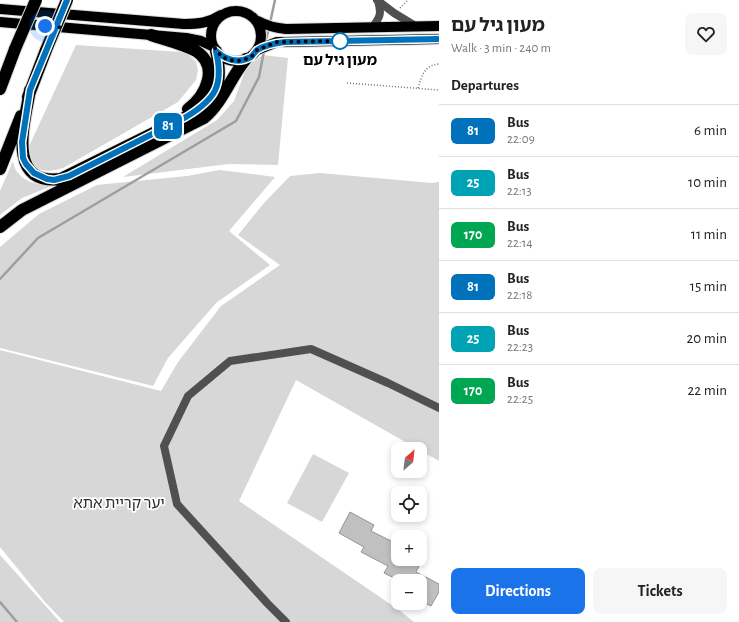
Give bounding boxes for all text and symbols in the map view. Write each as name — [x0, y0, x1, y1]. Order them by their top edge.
button: heart — [685, 13, 727, 55]
your location — [35, 16, 55, 36]
text: מעון גיל עם — [451, 16, 545, 35]
marker: מעון גיל עם — [331, 32, 349, 50]
text: Walk · 3 min · 240 m — [451, 42, 551, 55]
place label: מעון גיל עם — [303, 53, 377, 68]
text: Departures — [451, 78, 519, 93]
line badge: 81 — [150, 113, 186, 139]
text: Bus — [507, 115, 529, 130]
text: 81 — [162, 119, 174, 133]
text: 6 min — [694, 123, 727, 138]
text: 81 — [467, 124, 479, 138]
text: 22:09 — [507, 133, 535, 146]
text: Bus — [507, 167, 529, 182]
text: 10 min — [688, 175, 727, 190]
text: 25 — [467, 176, 479, 190]
text: 22:13 — [507, 185, 532, 198]
text: Bus — [507, 219, 529, 234]
text: 11 min — [691, 227, 727, 242]
text: 170 — [464, 228, 482, 242]
text: 22:14 — [507, 237, 533, 250]
text: Bus — [507, 271, 529, 286]
text: 15 min — [690, 279, 727, 294]
text: 81 — [467, 280, 479, 294]
text: 22:18 — [507, 289, 532, 302]
text: Bus — [507, 323, 529, 338]
text: 20 min — [686, 331, 727, 346]
text: 25 — [467, 332, 479, 346]
text: 22:23 — [507, 341, 533, 354]
text: Bus — [507, 375, 529, 390]
text: 22 min — [688, 383, 727, 398]
text: 170 — [464, 384, 482, 398]
text: 22:25 — [507, 393, 533, 406]
north arrow — [391, 442, 427, 478]
map controls — [391, 442, 427, 610]
button: locate — [391, 486, 427, 522]
park label: יער קריית אתא — [73, 496, 165, 511]
button: + — [391, 530, 427, 566]
button: Directions — [451, 568, 585, 614]
button: Tickets — [593, 568, 727, 614]
button: − — [391, 574, 427, 610]

